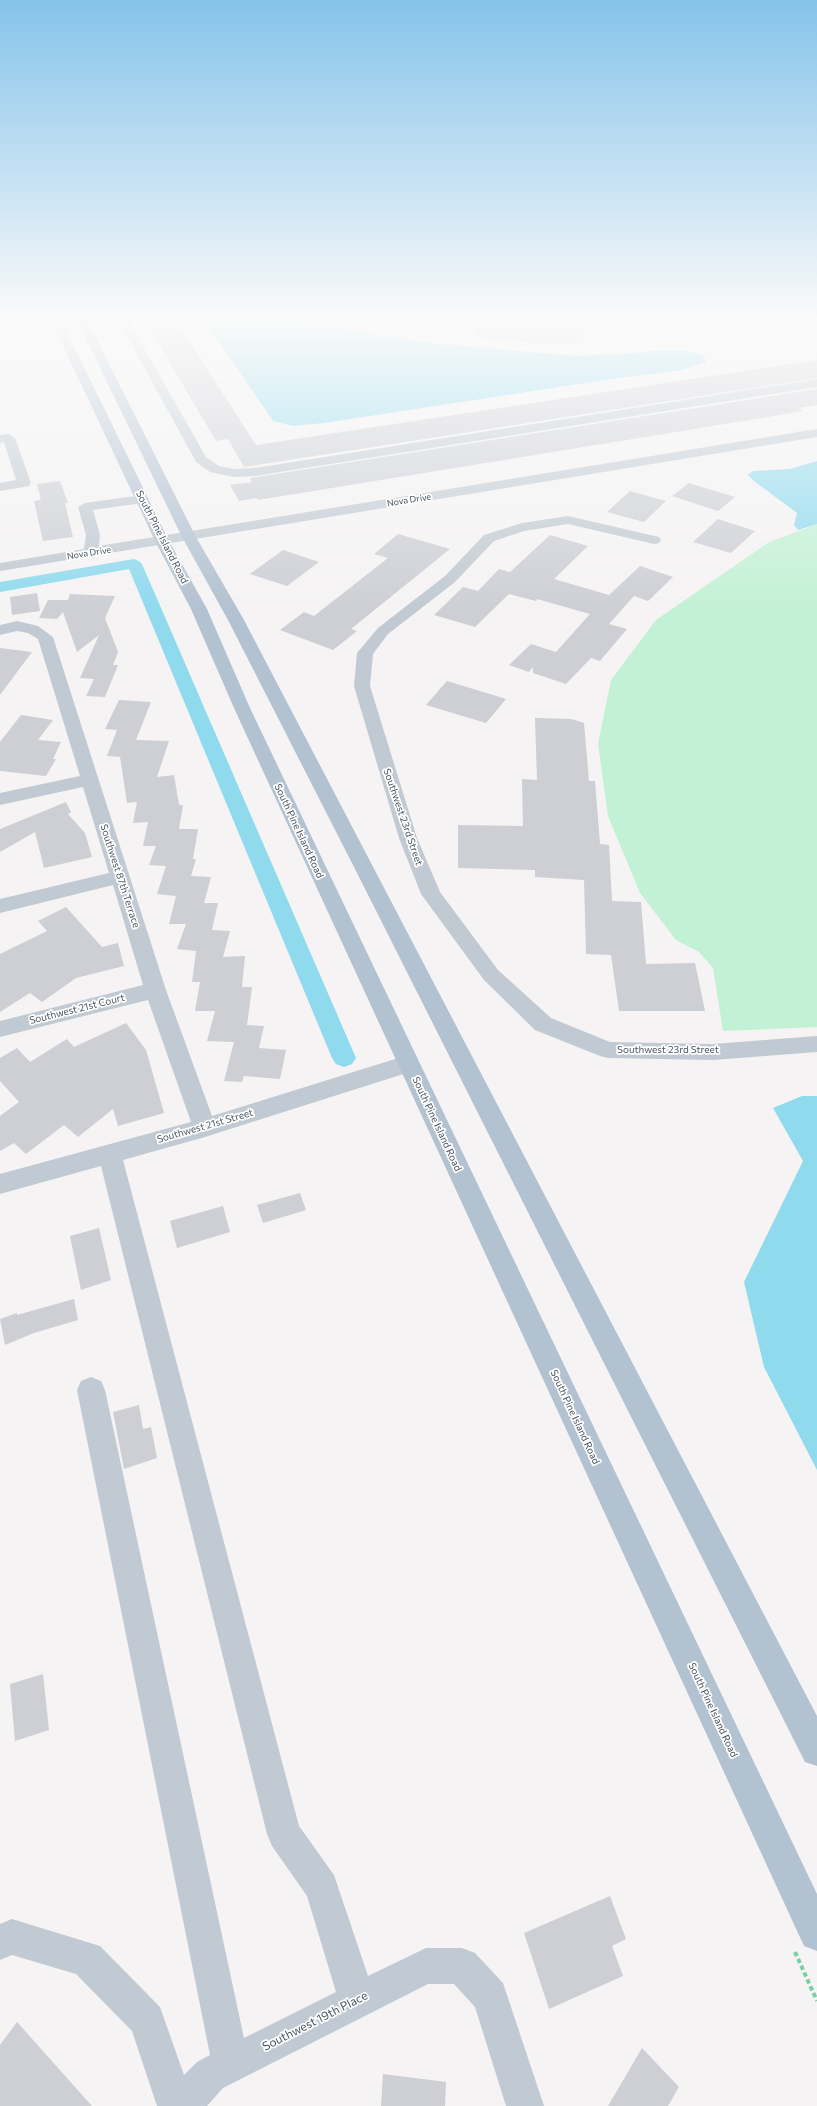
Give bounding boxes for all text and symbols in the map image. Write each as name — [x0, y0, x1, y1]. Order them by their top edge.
street label: South Pine Island Road — [133, 488, 191, 586]
street label: Nova Drive — [386, 491, 432, 509]
street label: Nova Drive — [66, 544, 112, 562]
street label: Southwest 23rd Street — [381, 767, 425, 867]
street label: South Pine Island Road — [272, 782, 326, 880]
street label: Southwest 87th Terrace — [98, 823, 142, 929]
street label: Southwest 21st Court — [28, 991, 126, 1027]
street label: Southwest 23rd Street — [617, 1044, 719, 1056]
street label: South Pine Island Road — [410, 1075, 464, 1173]
street label: Southwest 21st Street — [156, 1107, 254, 1145]
street label: South Pine Island Road — [548, 1368, 602, 1466]
street label: South Pine Island Road — [686, 1661, 740, 1759]
street label: Southwest 19th Place — [260, 1988, 370, 2054]

